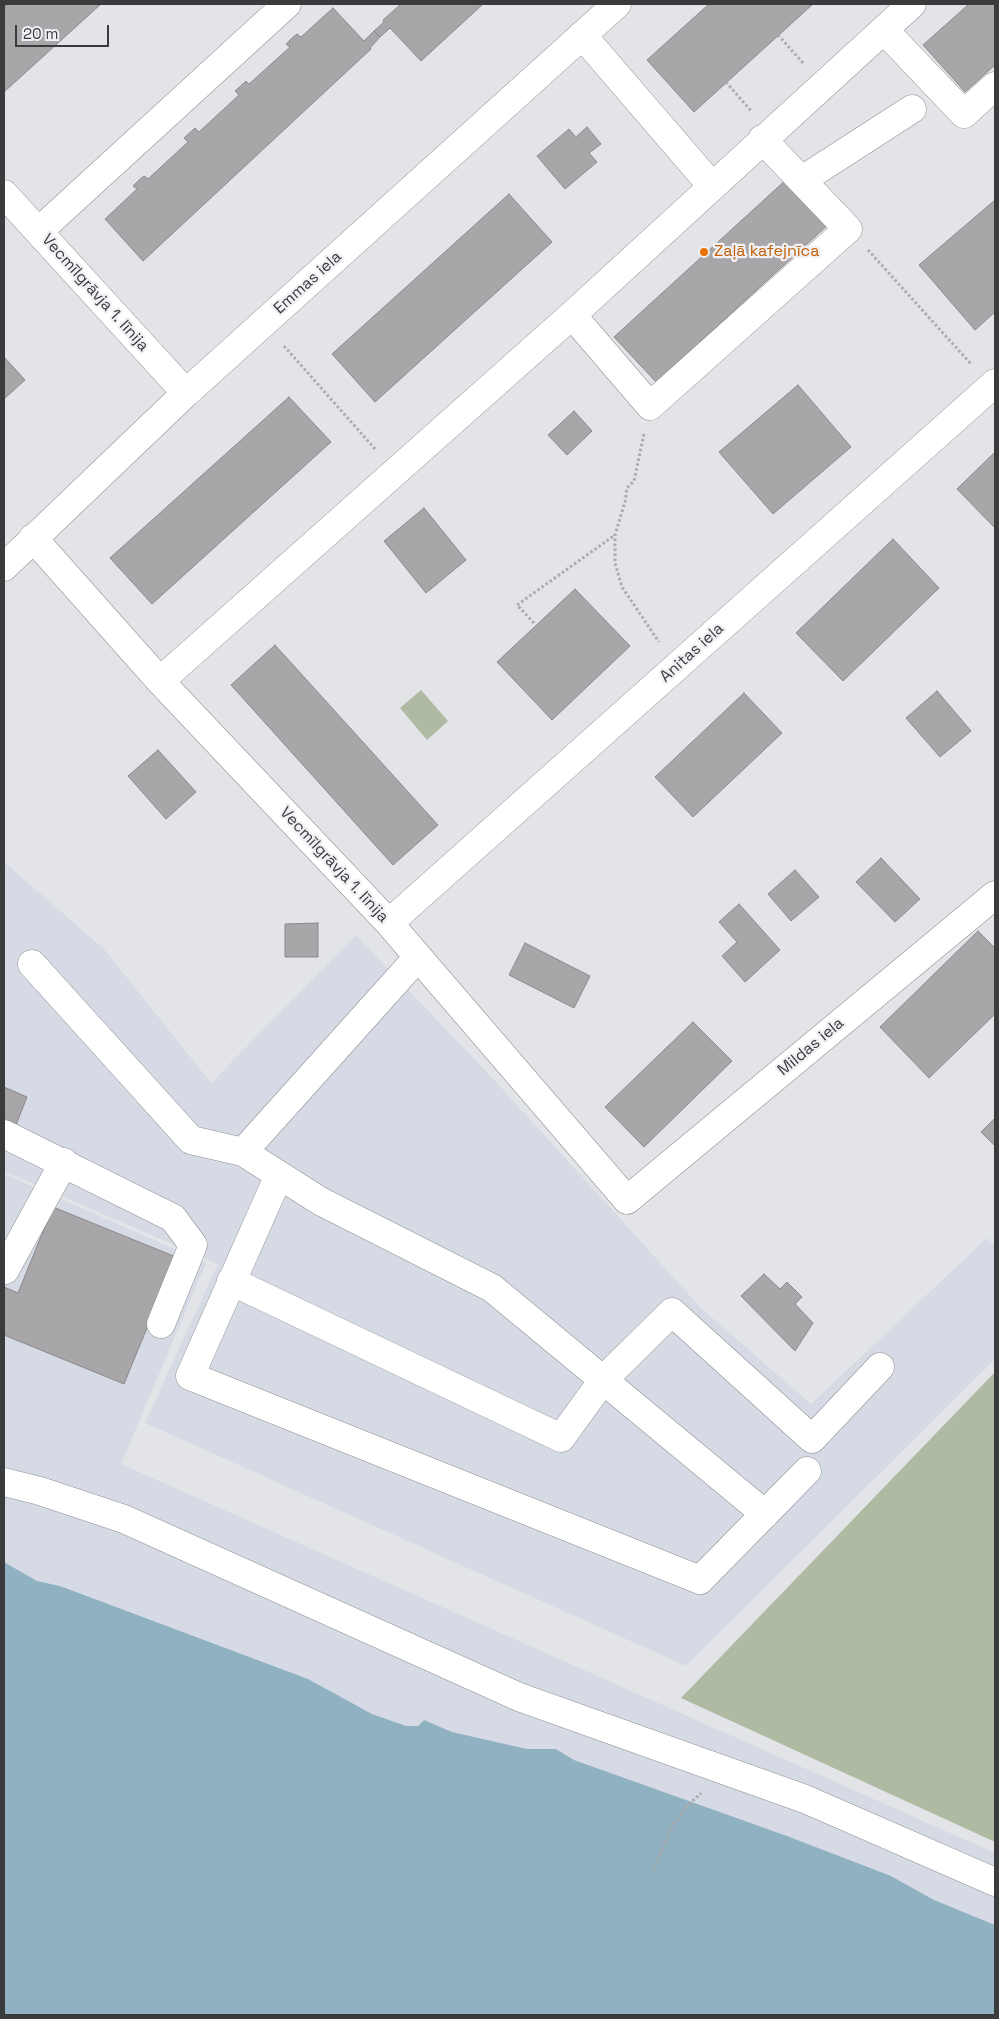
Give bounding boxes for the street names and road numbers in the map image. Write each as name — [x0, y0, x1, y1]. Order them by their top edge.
street label: Vecmīlgrāvja 1. līnija — [37, 231, 153, 355]
street label: Emmas iela — [270, 248, 346, 318]
street label: Anitas iela — [656, 619, 728, 687]
street label: Vecmīlgrāvja 1. līnija — [276, 803, 392, 927]
street label: Mildas iela — [774, 1014, 848, 1080]

